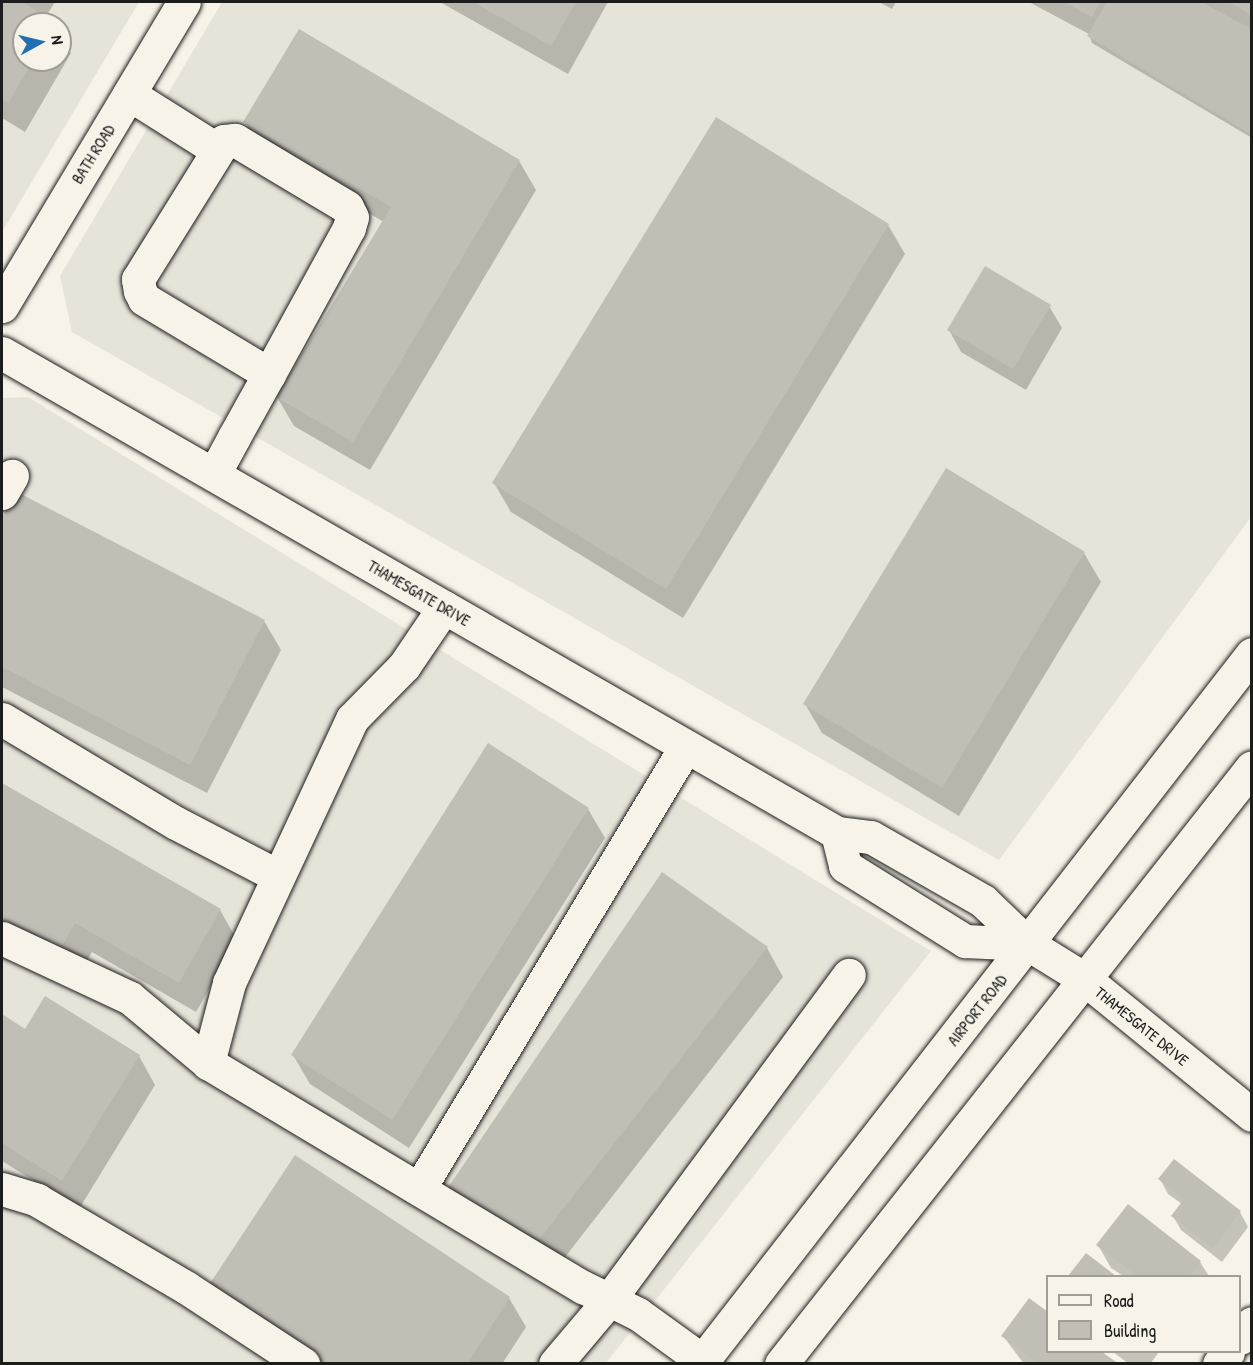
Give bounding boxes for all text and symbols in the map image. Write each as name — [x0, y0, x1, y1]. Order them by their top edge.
north arrow — [12, 12, 72, 72]
text: N — [46, 34, 69, 46]
street label: BATH ROAD — [67, 121, 119, 187]
street label: THAMESGATE DRIVE — [364, 556, 474, 630]
street label: AIRPORT ROAD — [943, 970, 1011, 1050]
street label: THAMESGATE DRIVE — [1091, 982, 1193, 1070]
legend — [1046, 1275, 1241, 1353]
text: Road — [1104, 1288, 1134, 1313]
text: Building — [1104, 1318, 1156, 1343]

